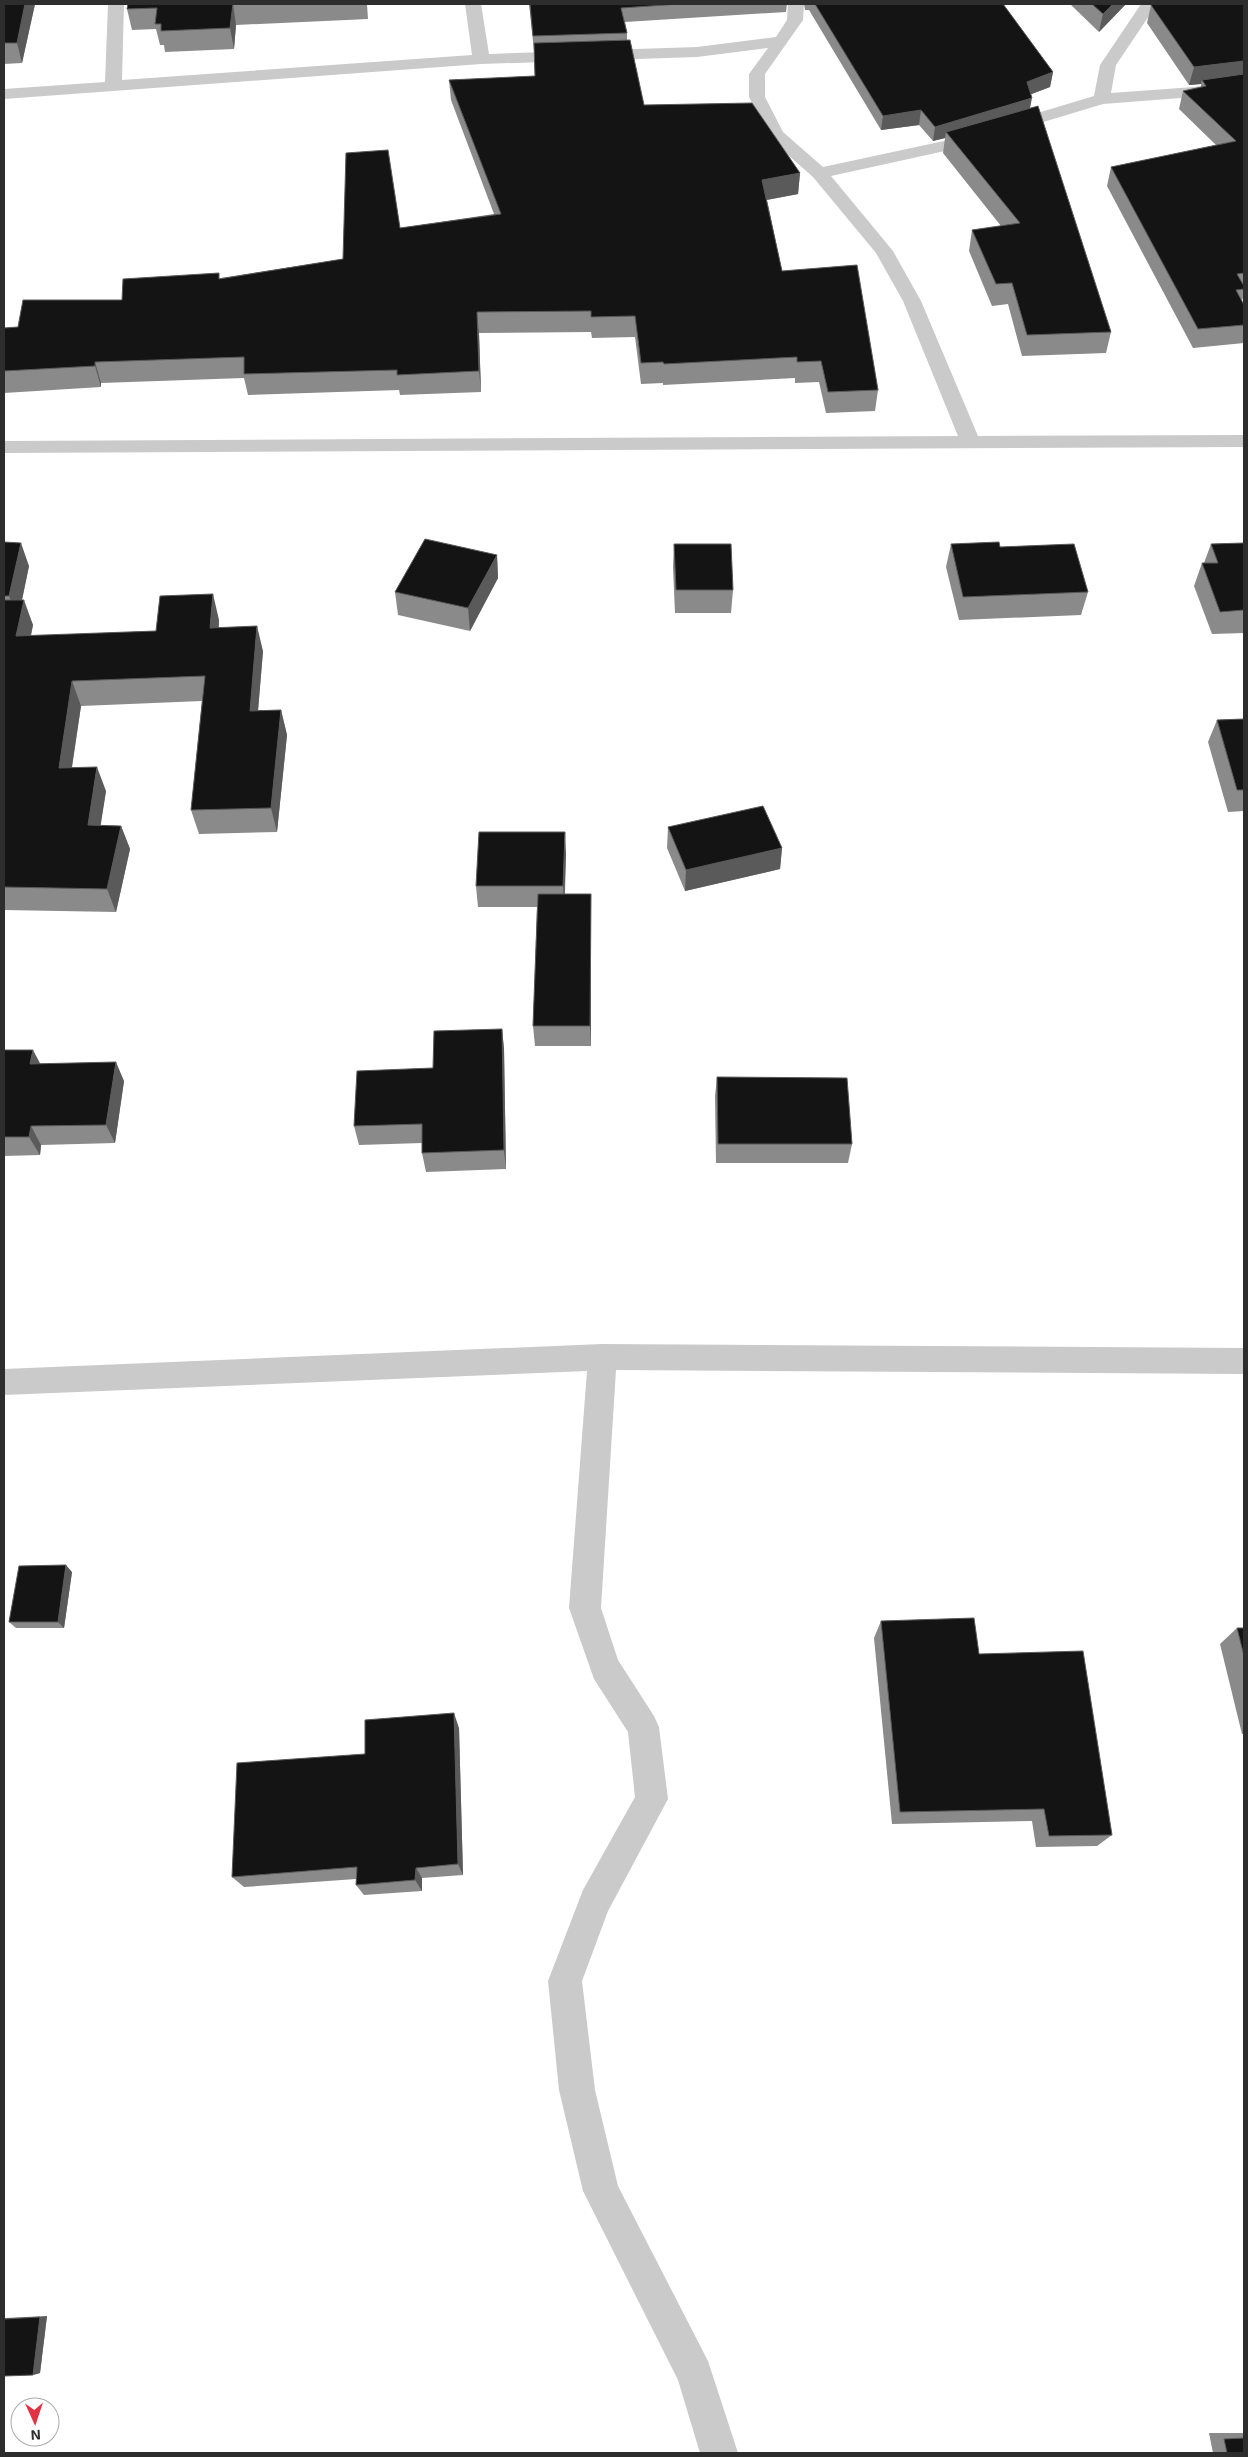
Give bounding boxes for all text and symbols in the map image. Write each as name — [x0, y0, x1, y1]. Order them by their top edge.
north arrow — [10, 2397, 60, 2447]
text: N — [30, 2427, 41, 2444]

